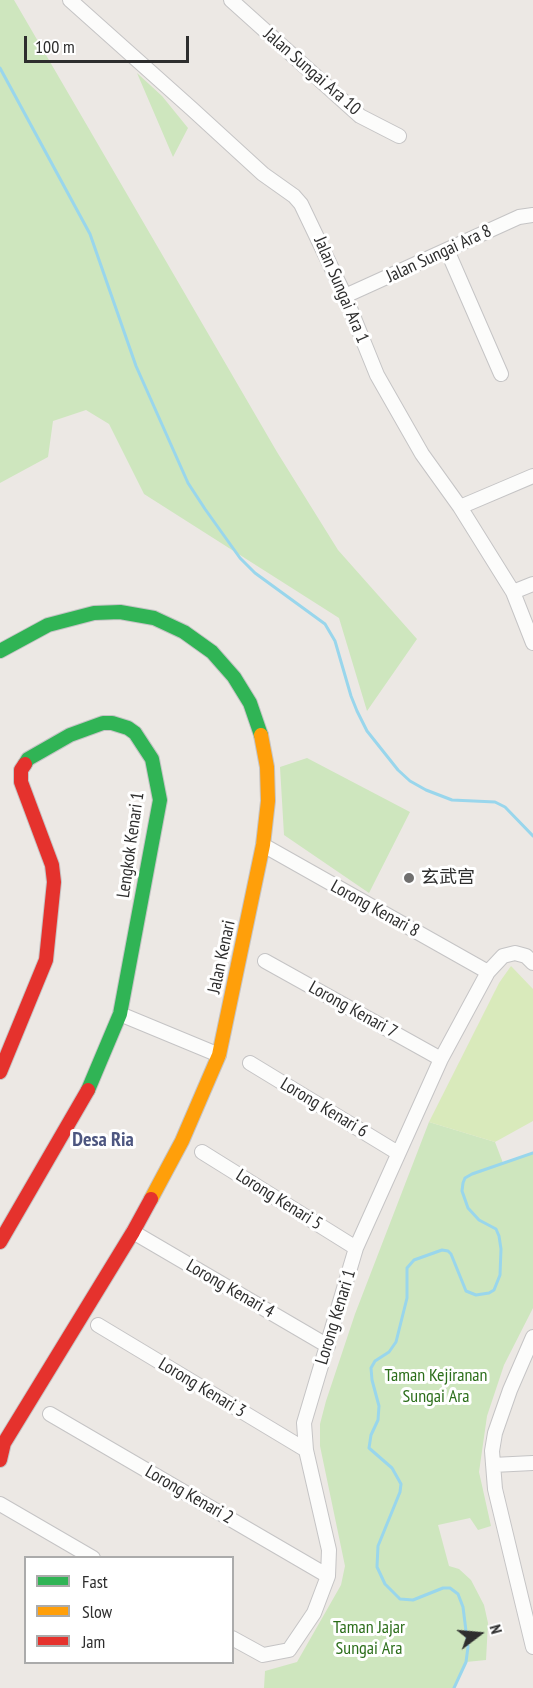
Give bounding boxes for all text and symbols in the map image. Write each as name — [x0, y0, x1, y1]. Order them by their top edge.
scale bar — [27, 24, 192, 62]
street label: Jalan Sungai Ara 10 — [259, 24, 365, 120]
text: 100 m — [35, 35, 75, 58]
street label: Jalan Sungai Ara 8 — [383, 220, 495, 288]
street label: Jalan Sungai Ara 1 — [309, 234, 373, 346]
street label: Lengkok Kenari 1 — [113, 791, 149, 899]
place label: 玄武宫 — [421, 867, 475, 889]
marker: 玄武宫 — [402, 871, 416, 885]
street label: Lorong Kenari 8 — [327, 876, 423, 942]
street label: Jalan Kenari — [204, 918, 240, 996]
street label: Lorong Kenari 7 — [305, 977, 401, 1043]
street label: Lorong Kenari 6 — [276, 1073, 372, 1143]
district label: Desa Ria — [72, 1128, 134, 1152]
street label: Lorong Kenari 5 — [232, 1165, 326, 1235]
street label: Lorong Kenari 4 — [182, 1255, 278, 1323]
street label: Lorong Kenari 1 — [311, 1267, 361, 1367]
street label: Lorong Kenari 3 — [154, 1353, 250, 1423]
park label: Taman Kejiranan Sungai Ara — [385, 1365, 487, 1408]
street label: Lorong Kenari 2 — [141, 1461, 237, 1529]
legend — [24, 1556, 234, 1664]
text: Fast — [82, 1570, 108, 1593]
text: Slow — [82, 1600, 112, 1623]
north arrow — [449, 1604, 509, 1664]
park label: Taman Jajar Sungai Ara — [333, 1617, 405, 1660]
text: N — [485, 1622, 507, 1636]
text: Jam — [82, 1630, 105, 1653]

